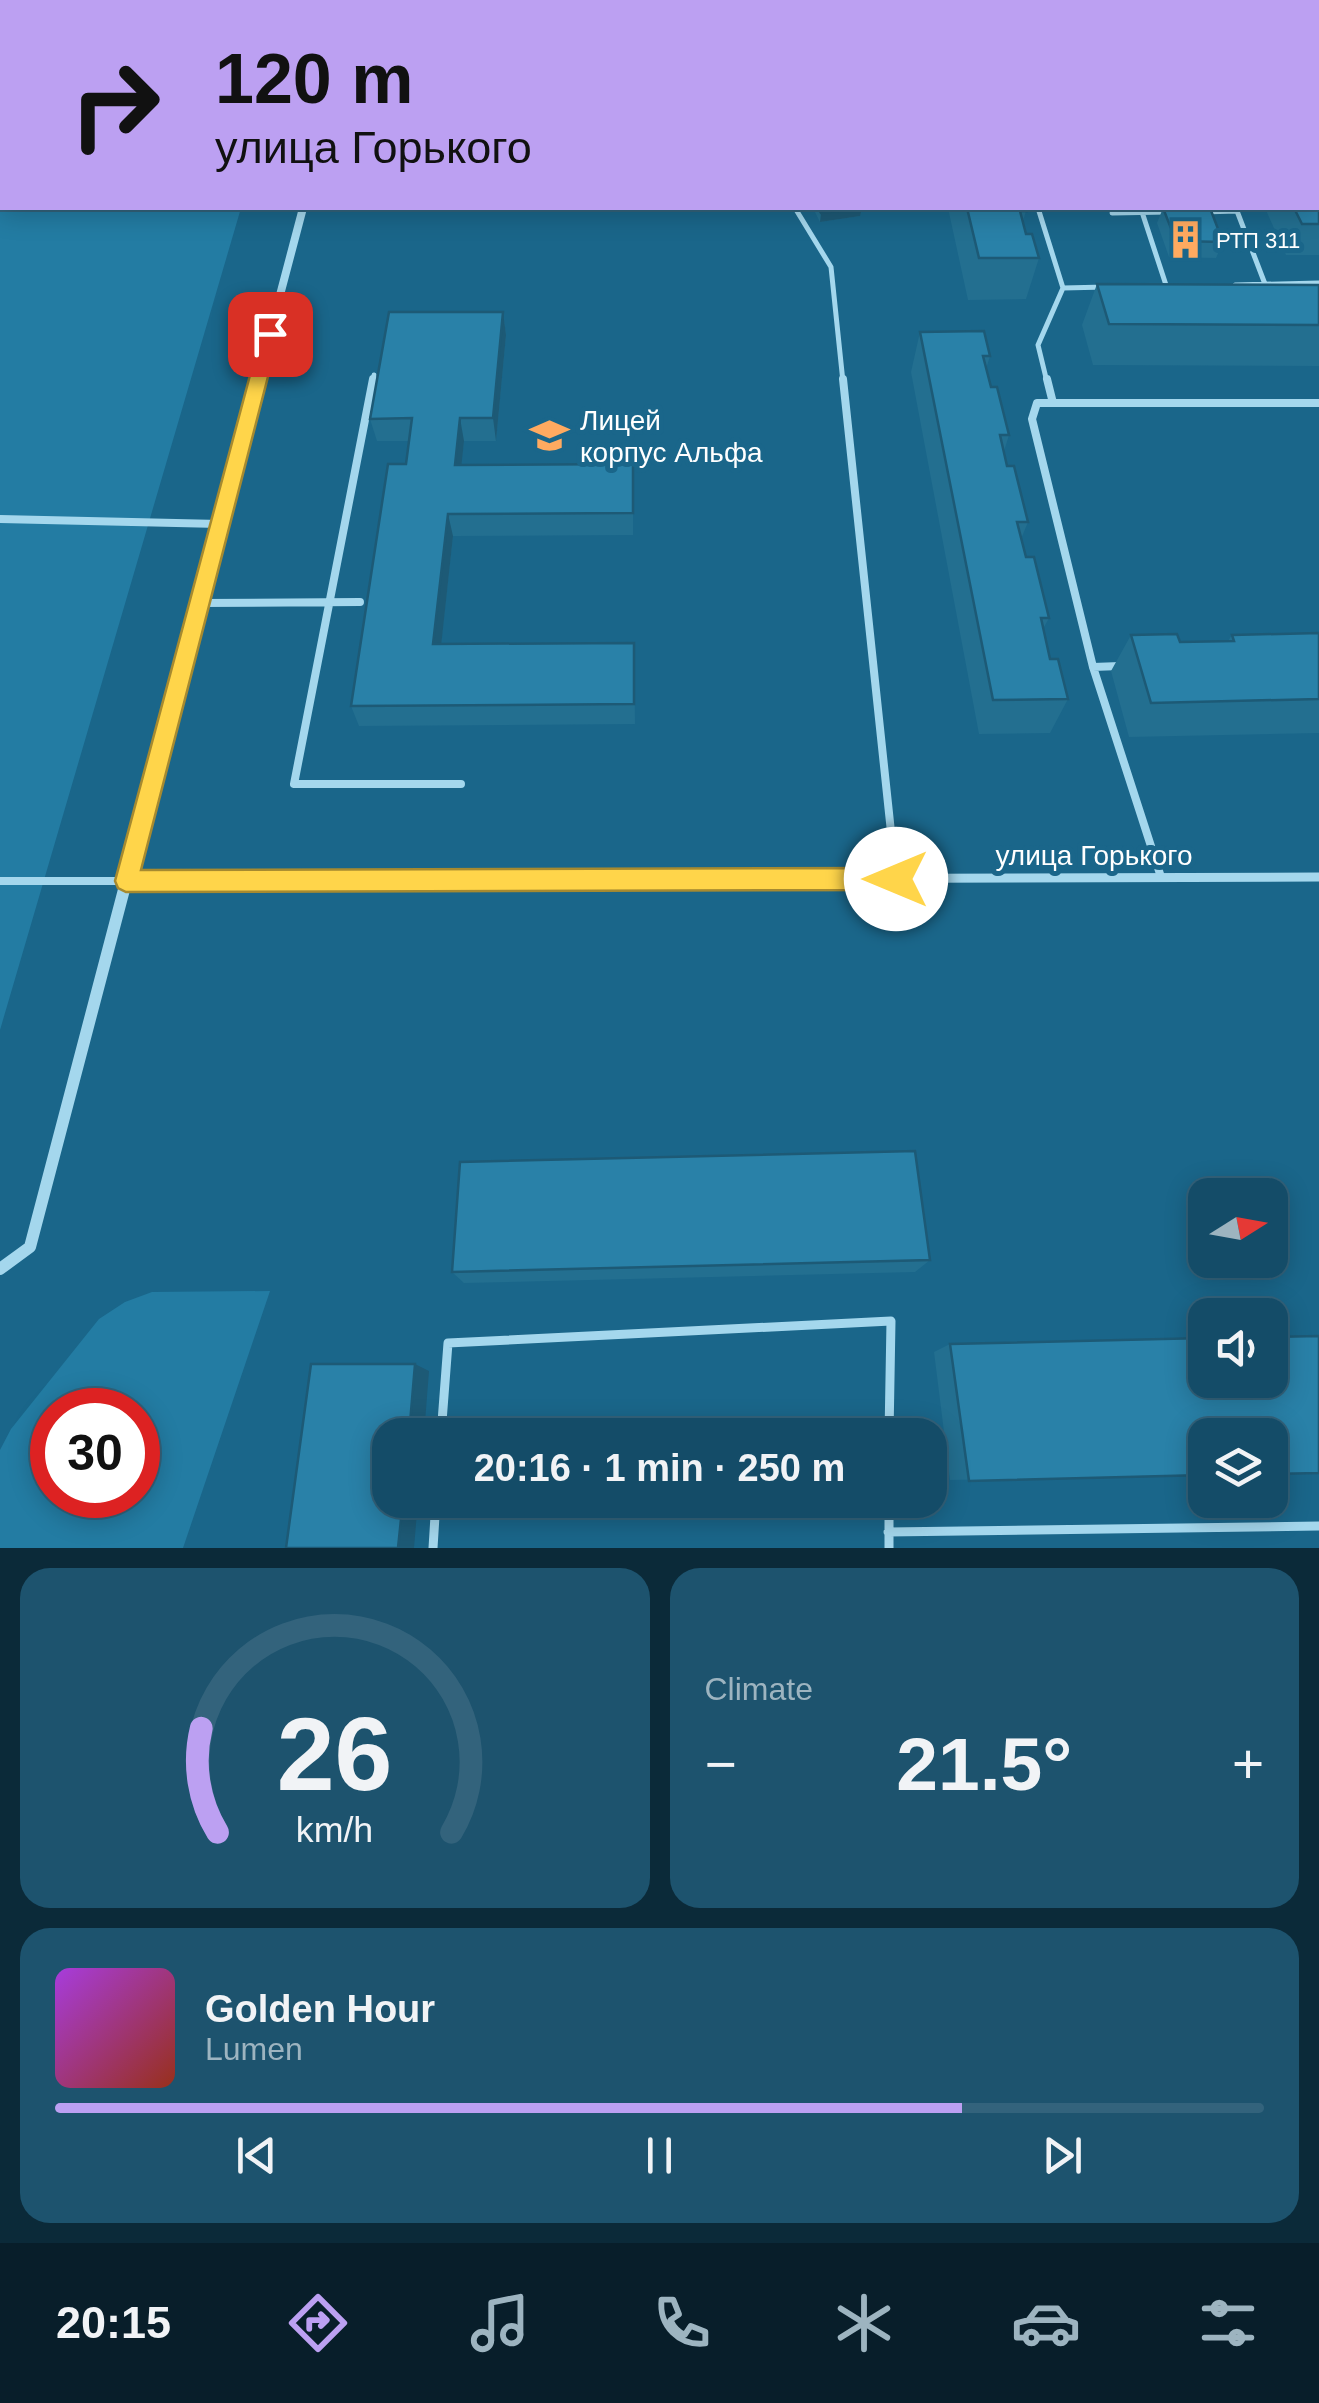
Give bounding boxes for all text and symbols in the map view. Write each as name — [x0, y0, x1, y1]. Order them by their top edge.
icon: right — [50, 40, 180, 170]
text: 120 m — [215, 40, 413, 118]
text: улица Горького — [215, 122, 532, 173]
building icon: РТП 311 — [1165, 219, 1207, 261]
place label: РТП 311 — [1216, 228, 1300, 253]
pin — [228, 292, 313, 377]
icon: arrive — [243, 307, 298, 362]
place label: Лицей корпус Альфа — [580, 405, 763, 468]
school or university icon: Лицей корпус Альфа — [529, 415, 571, 457]
position arrow — [844, 827, 948, 931]
street label: улица Горького — [995, 840, 1193, 871]
north arrow — [1188, 1178, 1288, 1278]
map controls — [1188, 1178, 1288, 1518]
button: sound — [1188, 1298, 1288, 1398]
speed limit sign: 30 — [30, 1388, 160, 1518]
button: layers — [1188, 1418, 1288, 1518]
text: 20:16 · 1 min · 250 m — [474, 1447, 845, 1489]
text: Climate — [705, 1671, 813, 1707]
text: 26 — [277, 1696, 393, 1812]
text: 21.5° — [896, 1722, 1072, 1806]
text: − — [705, 1733, 737, 1795]
text: + — [1232, 1733, 1264, 1795]
text: km/h — [296, 1810, 373, 1850]
text: Golden Hour — [205, 1988, 435, 2030]
text: Lumen — [205, 2031, 303, 2067]
icon: previous — [229, 2128, 284, 2183]
icon: pause — [632, 2128, 687, 2183]
icon: next — [1035, 2128, 1090, 2183]
icon: directions — [283, 2288, 353, 2358]
icon: music — [465, 2288, 535, 2358]
icon: phone — [647, 2288, 717, 2358]
icon: climate — [829, 2288, 899, 2358]
icon: car — [1011, 2288, 1081, 2358]
icon: filters — [1193, 2288, 1263, 2358]
text: 20:15 — [56, 2297, 171, 2348]

